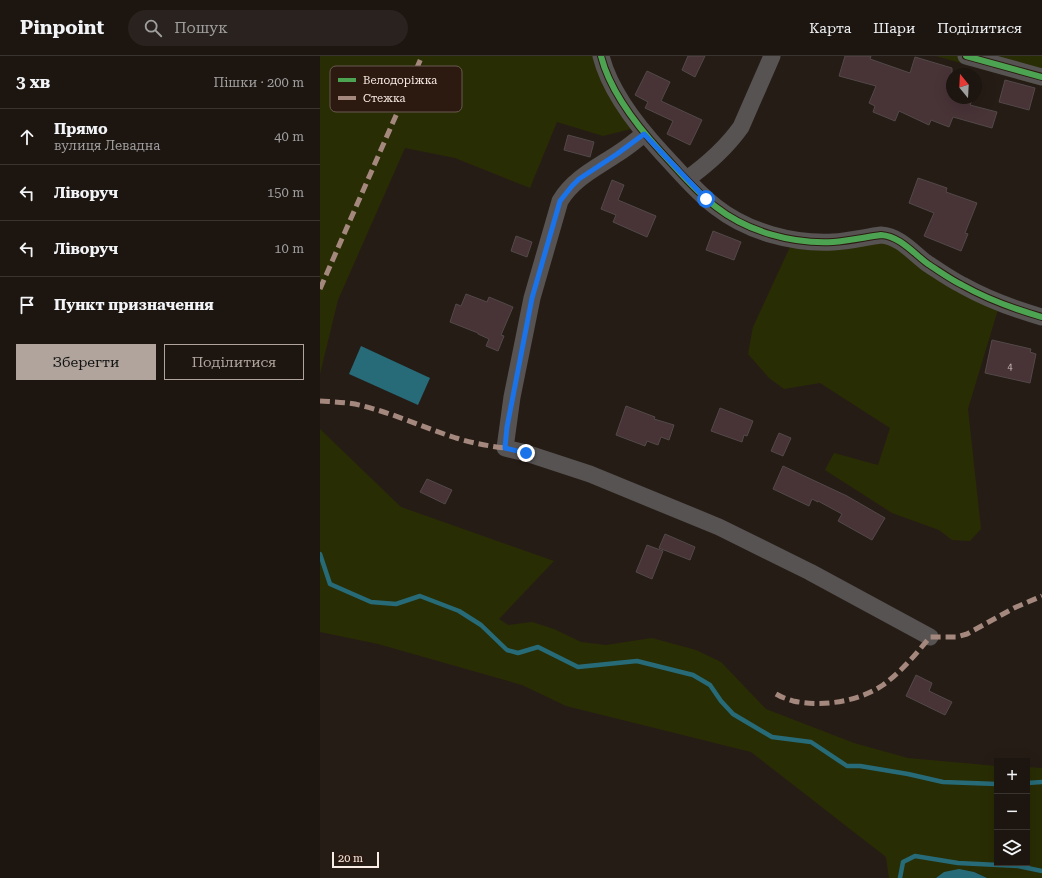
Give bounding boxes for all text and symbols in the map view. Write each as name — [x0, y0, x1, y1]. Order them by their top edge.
search box — [128, 10, 408, 46]
text: Pinpoint — [20, 16, 104, 39]
icon: search — [142, 17, 164, 39]
text: Пошук — [174, 19, 228, 37]
text: Карта — [809, 20, 851, 36]
text: Шари — [873, 20, 915, 36]
text: Поділитися — [937, 20, 1022, 36]
legend — [330, 66, 462, 112]
north arrow — [946, 68, 982, 104]
text: 3 хв — [16, 72, 50, 92]
text: Велодоріжка — [363, 74, 437, 87]
text: Пішки · 200 m — [214, 75, 304, 90]
text: Стежка — [363, 92, 406, 105]
text: Прямо — [54, 120, 108, 138]
icon: ahead — [16, 126, 38, 148]
text: 40 m — [274, 129, 304, 144]
text: вулиця Левадна — [54, 138, 160, 153]
icon: left — [16, 182, 38, 204]
text: Ліворуч — [54, 184, 118, 202]
text: 150 m — [267, 185, 304, 200]
route start — [697, 190, 715, 208]
icon: left — [16, 238, 38, 260]
text: Ліворуч — [54, 240, 118, 258]
text: 10 m — [274, 241, 304, 256]
icon: arrive — [16, 294, 38, 316]
text: Пункт призначення — [54, 296, 214, 314]
button: Зберегти — [16, 344, 156, 380]
button: Поділитися — [164, 344, 304, 380]
house number: 4 — [1007, 362, 1013, 372]
route end — [517, 444, 535, 462]
map controls — [994, 758, 1030, 866]
button: + — [994, 758, 1030, 794]
button: − — [994, 794, 1030, 830]
button: layers — [994, 830, 1030, 866]
scale bar — [332, 850, 379, 869]
text: 20 m — [338, 852, 363, 865]

